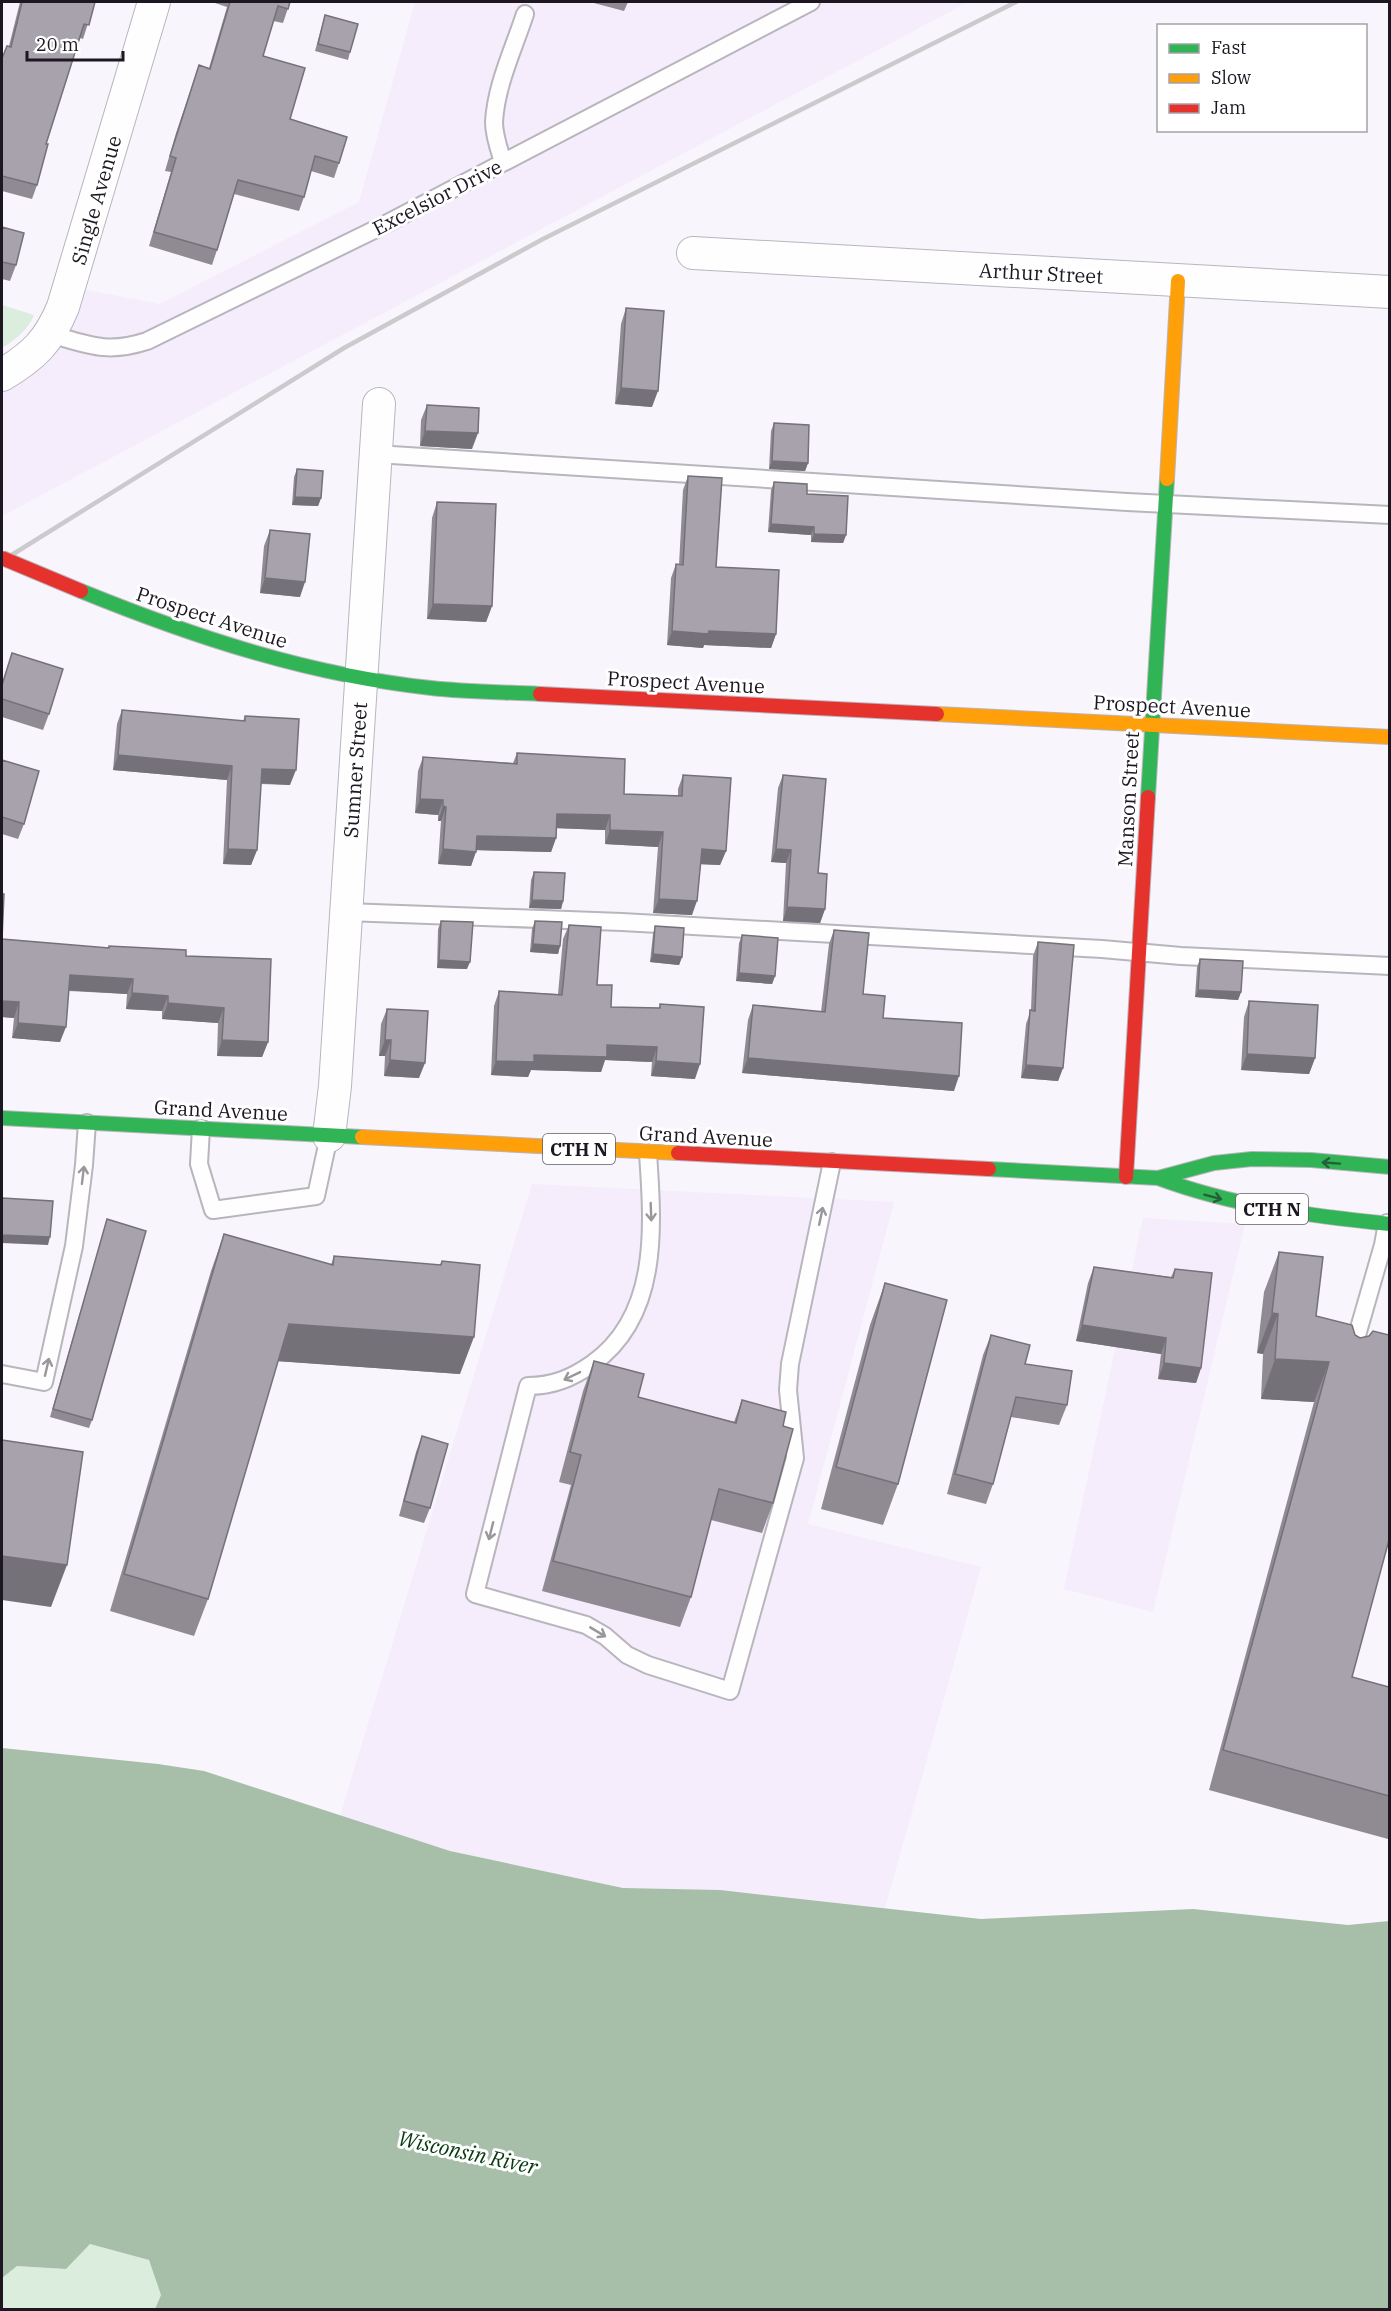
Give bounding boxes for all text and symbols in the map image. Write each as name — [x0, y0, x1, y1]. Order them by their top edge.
scale bar — [27, 24, 123, 62]
legend — [1157, 24, 1367, 132]
text: 20 m — [36, 33, 79, 56]
text: Fast — [1211, 36, 1246, 59]
text: Slow — [1211, 66, 1251, 89]
text: Jam — [1211, 96, 1246, 119]
street label: Single Avenue — [65, 132, 127, 268]
street label: Excelsior Drive — [368, 153, 506, 241]
street label: Arthur Street — [978, 256, 1104, 290]
street label: Prospect Avenue — [133, 580, 291, 654]
street label: Prospect Avenue — [607, 664, 765, 700]
street label: Prospect Avenue — [1093, 688, 1251, 724]
street label: Sumner Street — [337, 701, 373, 839]
street label: Manson Street — [1111, 730, 1145, 868]
street label: Grand Avenue — [153, 1093, 289, 1127]
street label: Grand Avenue — [638, 1119, 774, 1153]
road number: CTH N — [543, 1134, 615, 1164]
one-way arrow — [1322, 1157, 1342, 1168]
one-way arrow — [78, 1166, 89, 1186]
one-way arrow — [1203, 1191, 1222, 1203]
road number: CTH N — [1236, 1194, 1308, 1224]
one-way arrow — [646, 1201, 657, 1221]
one-way arrow — [816, 1207, 828, 1226]
one-way arrow — [42, 1357, 54, 1376]
one-way arrow — [563, 1371, 581, 1383]
one-way arrow — [485, 1521, 497, 1540]
one-way arrow — [589, 1627, 606, 1639]
water label: Wisconsin River — [396, 2124, 541, 2181]

